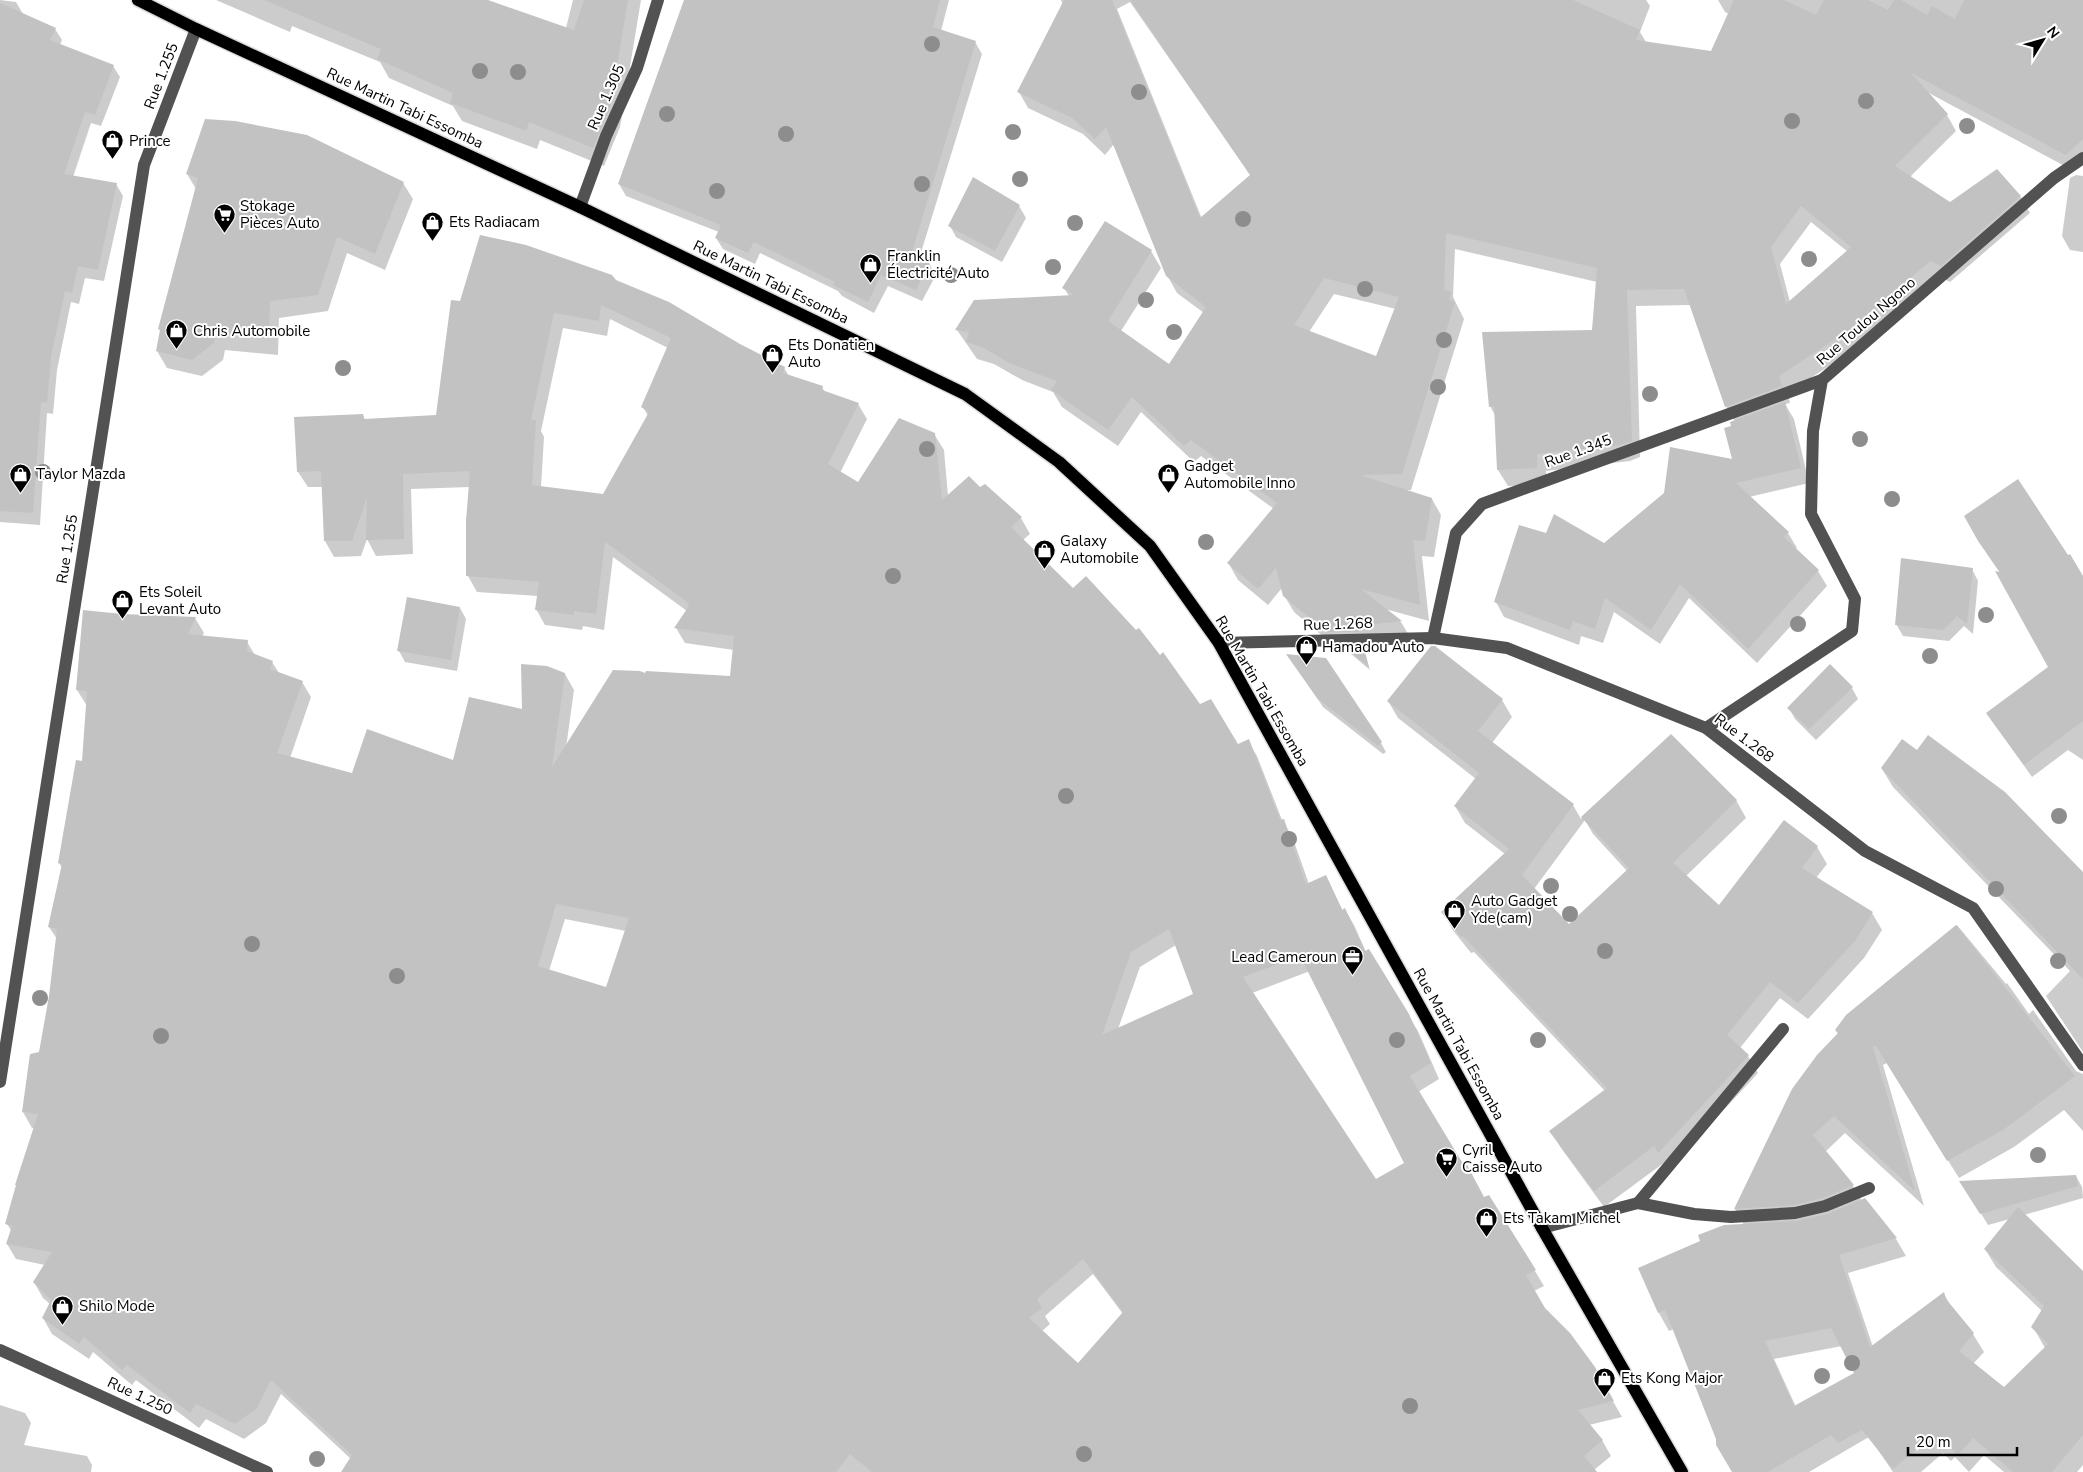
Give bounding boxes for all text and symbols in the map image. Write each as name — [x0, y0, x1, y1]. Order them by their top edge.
north arrow — [2018, 15, 2068, 65]
text: N — [2042, 23, 2064, 42]
street label: Rue 1.255 — [139, 40, 183, 112]
street label: Rue 1.305 — [583, 61, 629, 133]
street label: Rue Martin Tabi Essomba — [323, 63, 487, 153]
shop icon: Prince — [101, 129, 125, 160]
place label: Prince — [129, 131, 171, 151]
place label: Stokage Pièces Auto — [240, 196, 320, 233]
supermarket icon: Stokage Pièces Auto — [212, 203, 236, 234]
shop icon: Ets Radiacam — [421, 210, 445, 241]
place label: Ets Radiacam — [449, 212, 540, 232]
street label: Rue Martin Tabi Essomba — [690, 236, 852, 328]
place label: Franklin Électricité Auto — [887, 246, 989, 283]
shop icon: Franklin Électricité Auto — [859, 253, 883, 284]
street label: Rue Toulou Ngono — [1812, 272, 1920, 370]
shop icon: Chris Automobile — [165, 319, 189, 350]
place label: Chris Automobile — [193, 321, 310, 341]
place label: Ets Donatien Auto — [788, 335, 874, 372]
shop icon: Ets Donatien Auto — [760, 342, 784, 373]
street label: Rue 1.345 — [1542, 430, 1614, 472]
place label: Gadget Automobile Inno — [1184, 456, 1296, 493]
shop icon: Taylor Mazda — [8, 462, 32, 493]
shop icon: Gadget Automobile Inno — [1156, 463, 1180, 494]
place label: Taylor Mazda — [36, 464, 126, 484]
street label: Rue 1.255 — [52, 513, 82, 585]
place label: Galaxy Automobile — [1060, 531, 1139, 568]
shop icon: Galaxy Automobile — [1032, 538, 1056, 569]
place label: Ets Soleil Levant Auto — [139, 582, 221, 619]
shop icon: Ets Soleil Levant Auto — [111, 589, 135, 620]
street label: Rue Martin Tabi Essomba — [1211, 612, 1313, 770]
street label: Rue 1.268 — [1303, 613, 1373, 635]
shop icon: Hamadou Auto — [1294, 635, 1318, 666]
place label: Hamadou Auto — [1322, 637, 1424, 657]
street label: Rue 1.268 — [1710, 709, 1778, 767]
place label: Auto Gadget Yde(cam) — [1470, 891, 1558, 928]
shop icon: Auto Gadget Yde(cam) — [1443, 898, 1467, 929]
office icon: Lead Cameroun — [1341, 945, 1365, 976]
place label: Lead Cameroun — [1231, 947, 1337, 967]
street label: Rue Martin Tabi Essomba — [1409, 964, 1509, 1124]
place label: Cyril Caisse Auto — [1462, 1140, 1542, 1177]
supermarket icon: Cyril Caisse Auto — [1434, 1147, 1458, 1178]
shop icon: Ets Takam Michel — [1475, 1206, 1499, 1237]
place label: Ets Takam Michel — [1503, 1208, 1621, 1228]
shop icon: Shilo Mode — [51, 1294, 75, 1325]
place label: Shilo Mode — [79, 1296, 155, 1316]
shop icon: Ets Kong Major — [1593, 1366, 1617, 1397]
place label: Ets Kong Major — [1621, 1368, 1723, 1388]
street label: Rue 1.250 — [104, 1372, 176, 1420]
scale bar — [1908, 1424, 2017, 1456]
text: 20 m — [1916, 1432, 1951, 1452]

